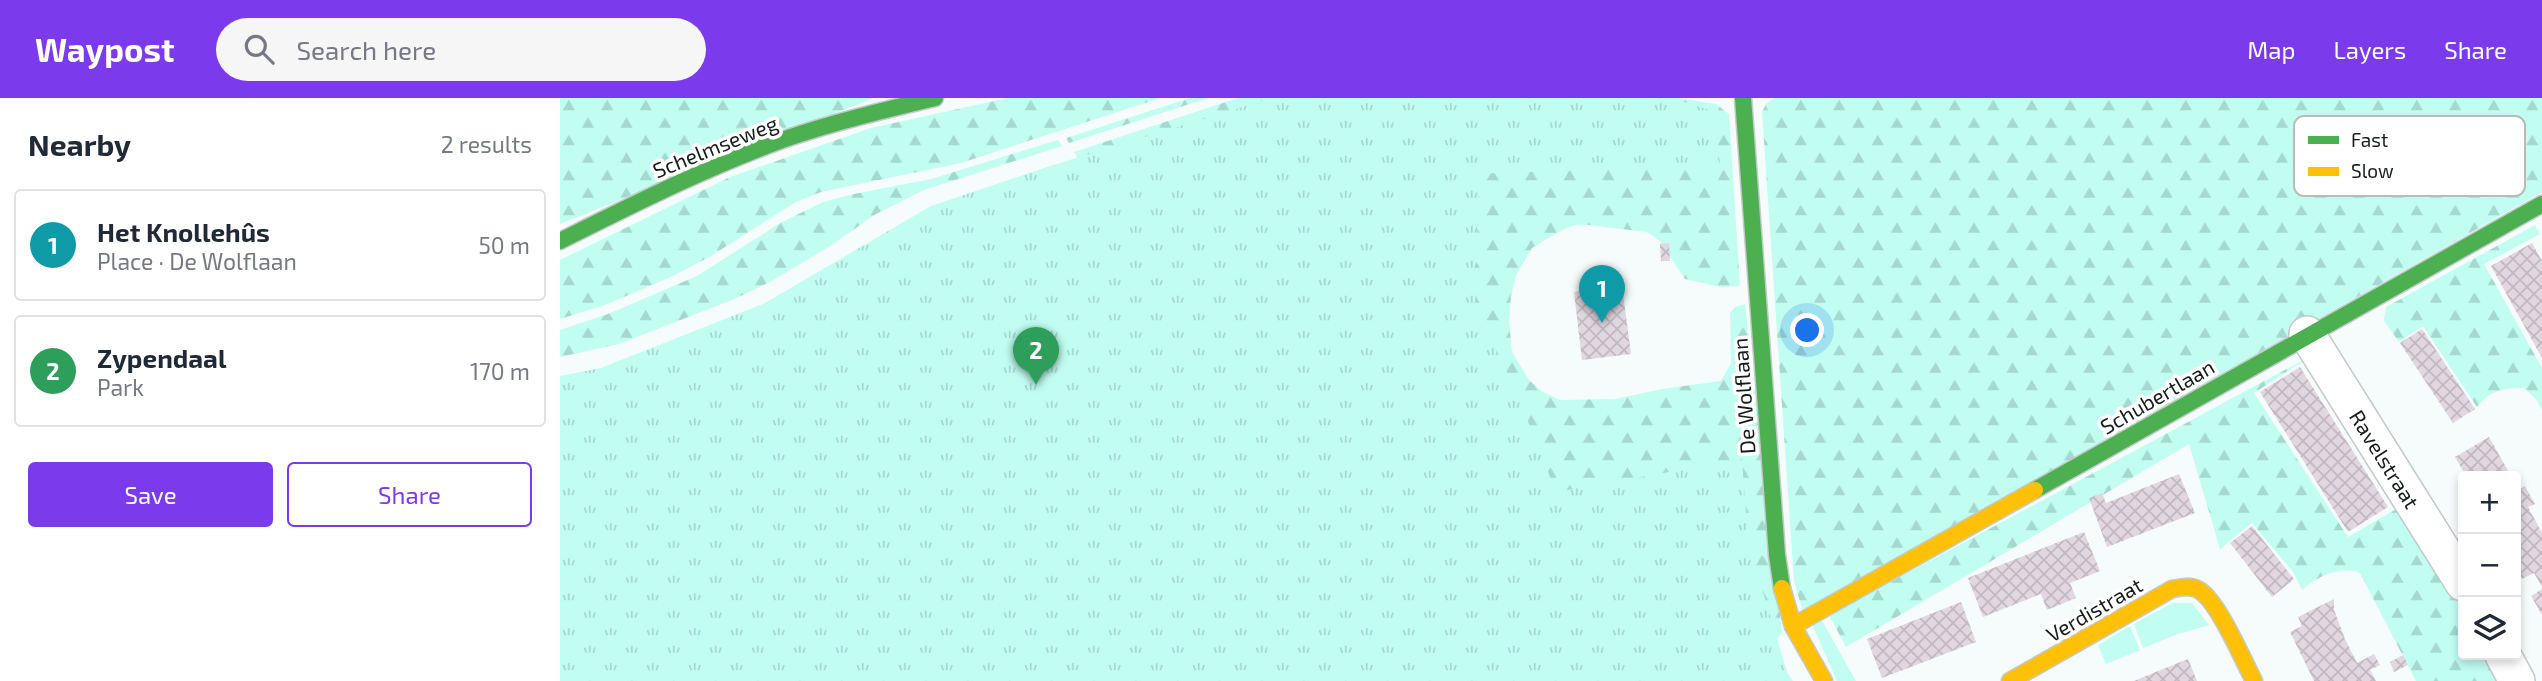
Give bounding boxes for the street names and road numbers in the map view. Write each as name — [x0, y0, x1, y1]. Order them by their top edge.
street label: Schelmseweg — [649, 110, 781, 182]
street label: De Wolflaan — [1726, 337, 1760, 455]
street label: Schubertlaan — [2096, 353, 2218, 439]
street label: Ravelstraat — [2345, 405, 2425, 513]
street label: Verdistraat — [2041, 571, 2147, 647]

